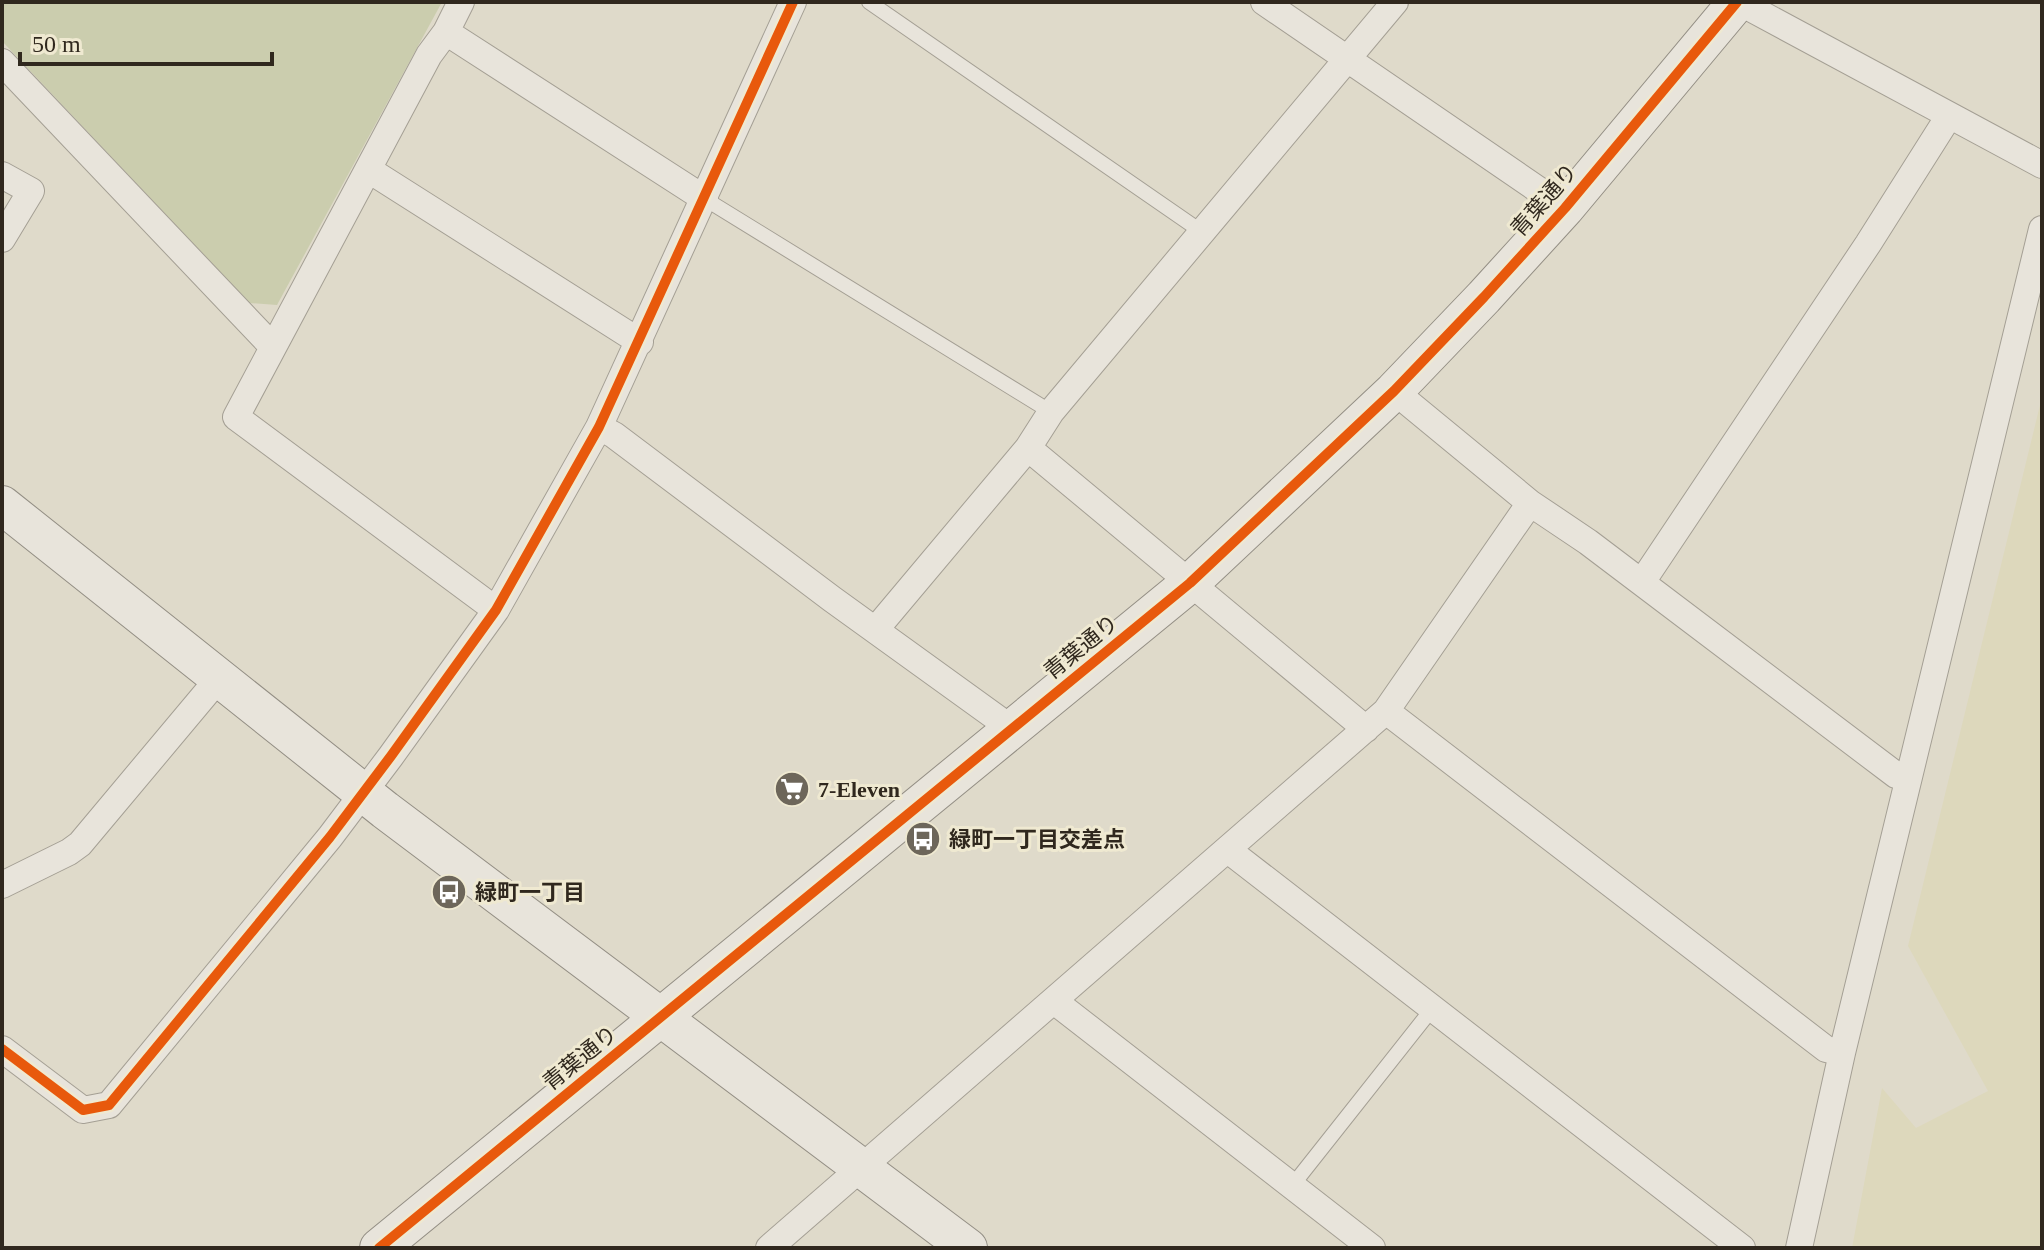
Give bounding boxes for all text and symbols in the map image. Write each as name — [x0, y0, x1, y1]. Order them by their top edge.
scale bar — [20, 16, 272, 66]
text: 50 m — [32, 31, 81, 57]
street label: 青葉通り — [1506, 159, 1582, 241]
street label: 青葉通り — [1039, 610, 1123, 684]
supermarket icon: 7-Eleven — [773, 770, 811, 808]
place label: 7-Eleven — [818, 777, 900, 802]
bus stop icon: 緑町一丁目交差点 — [904, 820, 942, 858]
place label: 緑町一丁目交差点 — [949, 827, 1125, 852]
bus stop icon: 緑町一丁目 — [430, 873, 468, 911]
place label: 緑町一丁目 — [475, 880, 585, 905]
street label: 青葉通り — [538, 1021, 622, 1095]

